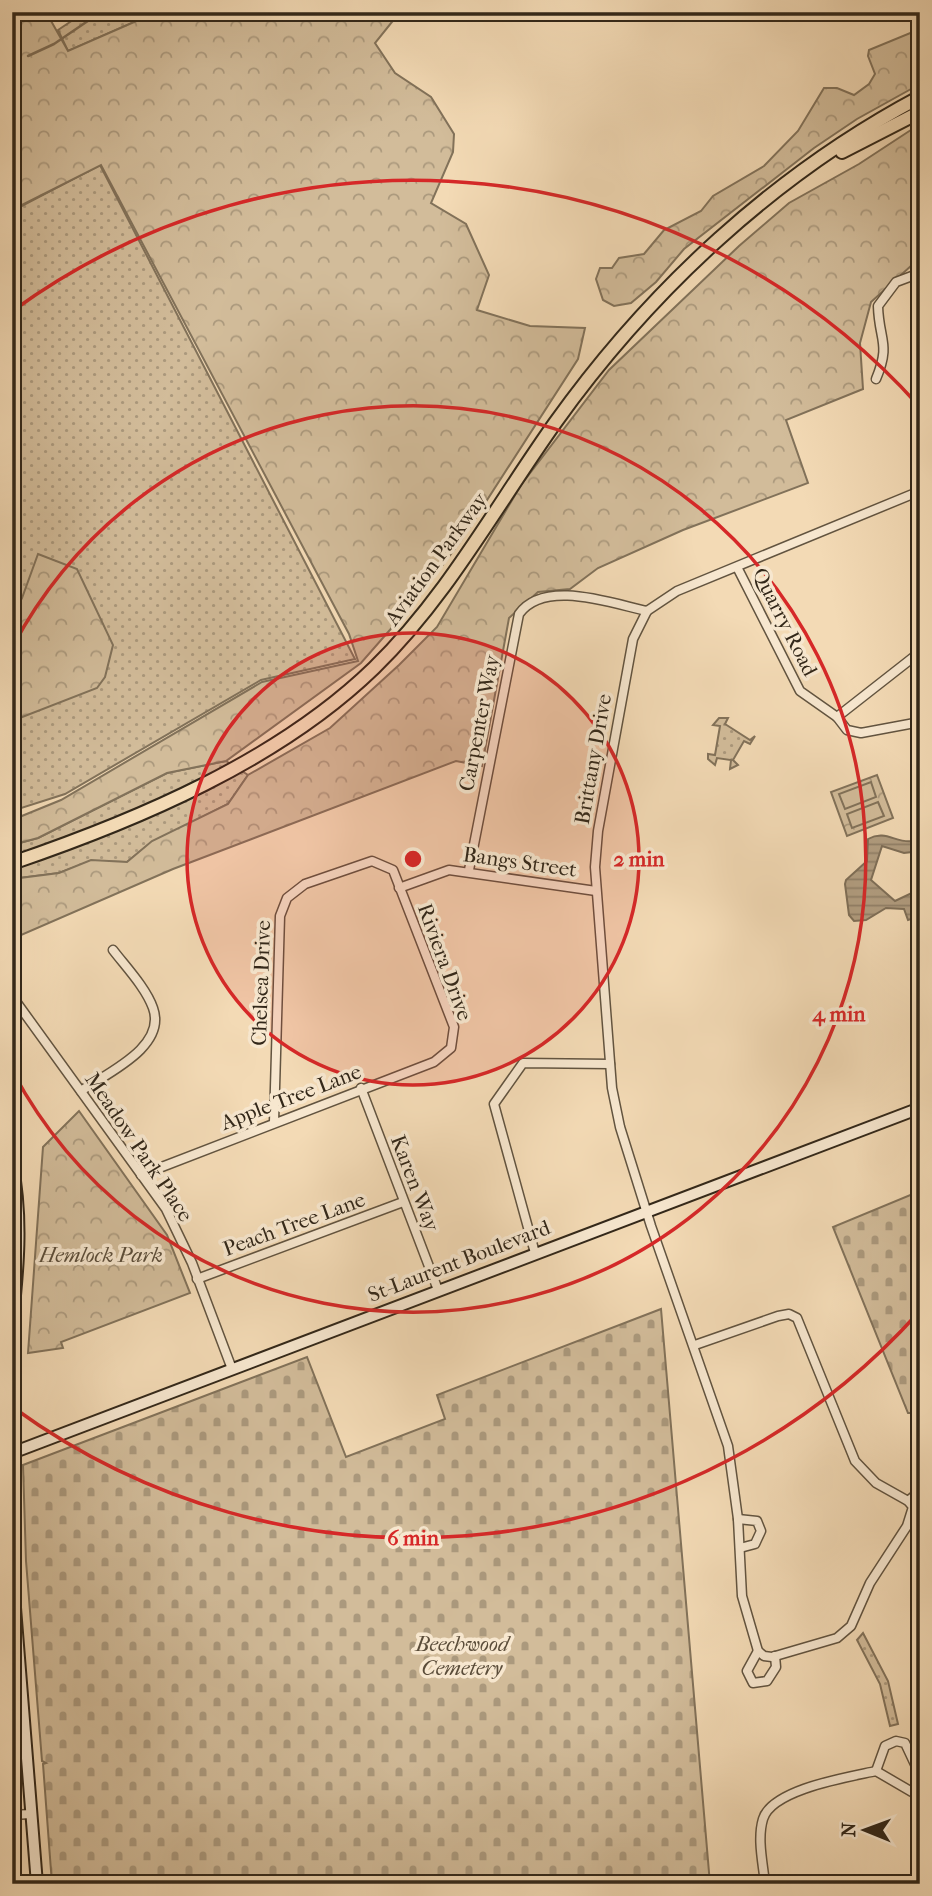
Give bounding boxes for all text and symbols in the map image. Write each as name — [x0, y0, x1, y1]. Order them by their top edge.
street label: Aviation Parkway — [379, 487, 493, 631]
street label: Quarry Road — [748, 564, 823, 681]
street label: Carpenter Way — [454, 652, 504, 793]
street label: Brittany Drive — [570, 692, 616, 826]
street label: Bangs Street — [462, 842, 579, 882]
centre of rings — [401, 847, 425, 871]
text: 2 min — [613, 847, 665, 871]
street label: Riviera Drive — [413, 900, 477, 1024]
street label: Chelsea Drive — [247, 920, 275, 1046]
text: 4 min — [812, 1002, 866, 1027]
street label: Apple Tree Lane — [216, 1059, 365, 1135]
street label: Meadow Park Place — [80, 1068, 198, 1226]
street label: Karen Way — [386, 1132, 445, 1235]
street label: Peach Tree Lane — [220, 1187, 368, 1261]
street label: St-Laurent Boulevard — [364, 1215, 554, 1307]
park label: Hemlock Park — [38, 1243, 163, 1267]
text: 6 min — [387, 1526, 440, 1550]
park label: Beechwood Cemetery — [414, 1632, 511, 1680]
north arrow — [830, 1794, 900, 1864]
text: N — [838, 1822, 860, 1837]

